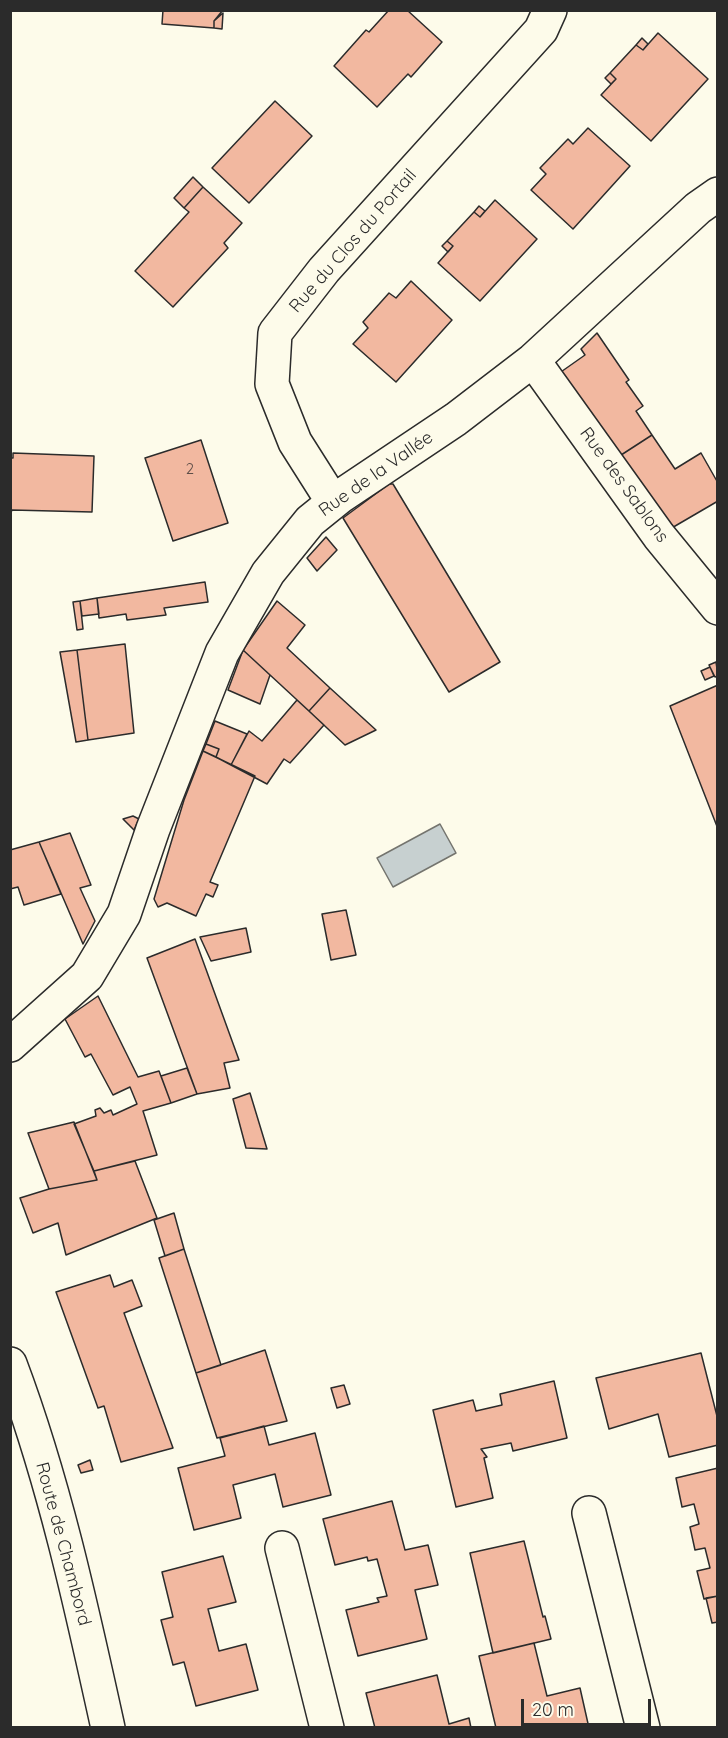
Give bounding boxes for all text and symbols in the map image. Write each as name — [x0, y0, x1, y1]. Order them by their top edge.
street label: Rue du Clos du Portail — [285, 165, 421, 317]
street label: Rue des Sablons — [575, 423, 673, 547]
street label: Rue de la Vallée — [315, 427, 437, 521]
house number: 2 — [186, 460, 194, 478]
street label: Route de Chambord — [31, 1460, 95, 1628]
scale bar — [524, 1687, 654, 1725]
text: 20 m — [532, 1698, 574, 1721]

